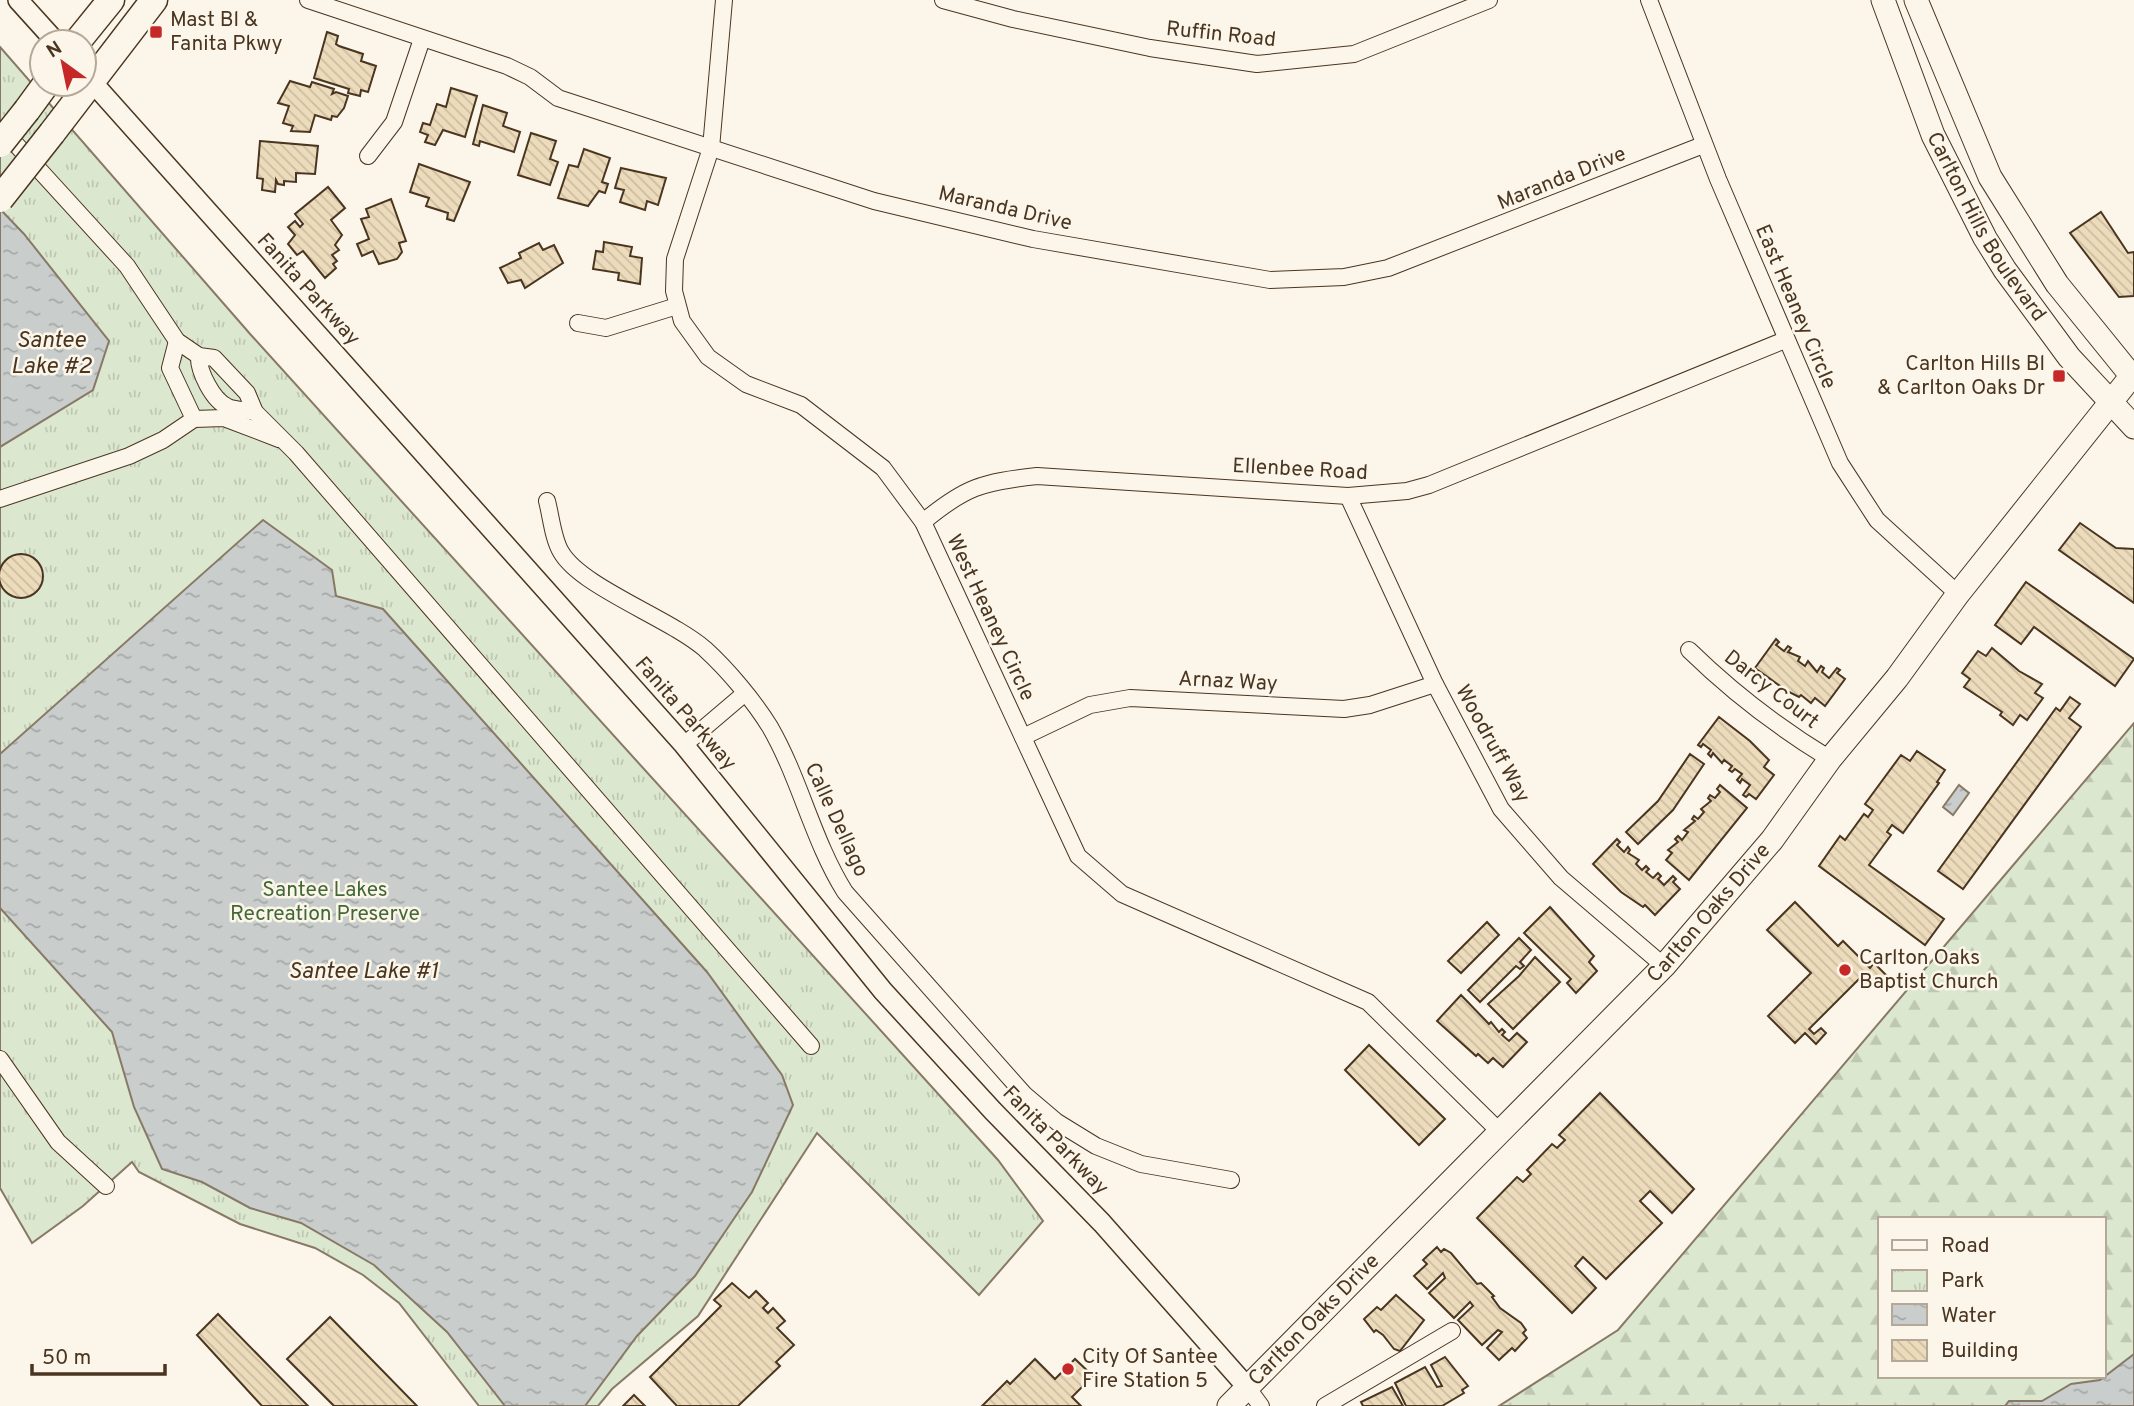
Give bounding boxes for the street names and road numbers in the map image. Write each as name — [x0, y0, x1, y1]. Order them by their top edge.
street label: Ruffin Road — [1165, 16, 1277, 54]
street label: Carlton Hills Boulevard — [1920, 127, 2052, 327]
street label: Maranda Drive — [1494, 141, 1630, 217]
street label: Maranda Drive — [936, 181, 1074, 237]
street label: East Heaney Circle — [1748, 221, 1842, 393]
street label: Fanita Parkway — [250, 228, 366, 352]
street label: Ellenbee Road — [1232, 453, 1368, 487]
street label: West Heaney Circle — [940, 530, 1040, 706]
street label: Darcy Court — [1718, 644, 1824, 736]
street label: Fanita Parkway — [628, 651, 742, 777]
street label: Arnaz Way — [1178, 666, 1278, 698]
street label: Woodruff Way — [1448, 680, 1536, 808]
street label: Calle Dellago — [798, 759, 874, 881]
street label: Carlton Oaks Drive — [1641, 838, 1777, 989]
street label: Fanita Parkway — [996, 1080, 1114, 1202]
street label: Carlton Oaks Drive — [1243, 1248, 1386, 1392]

